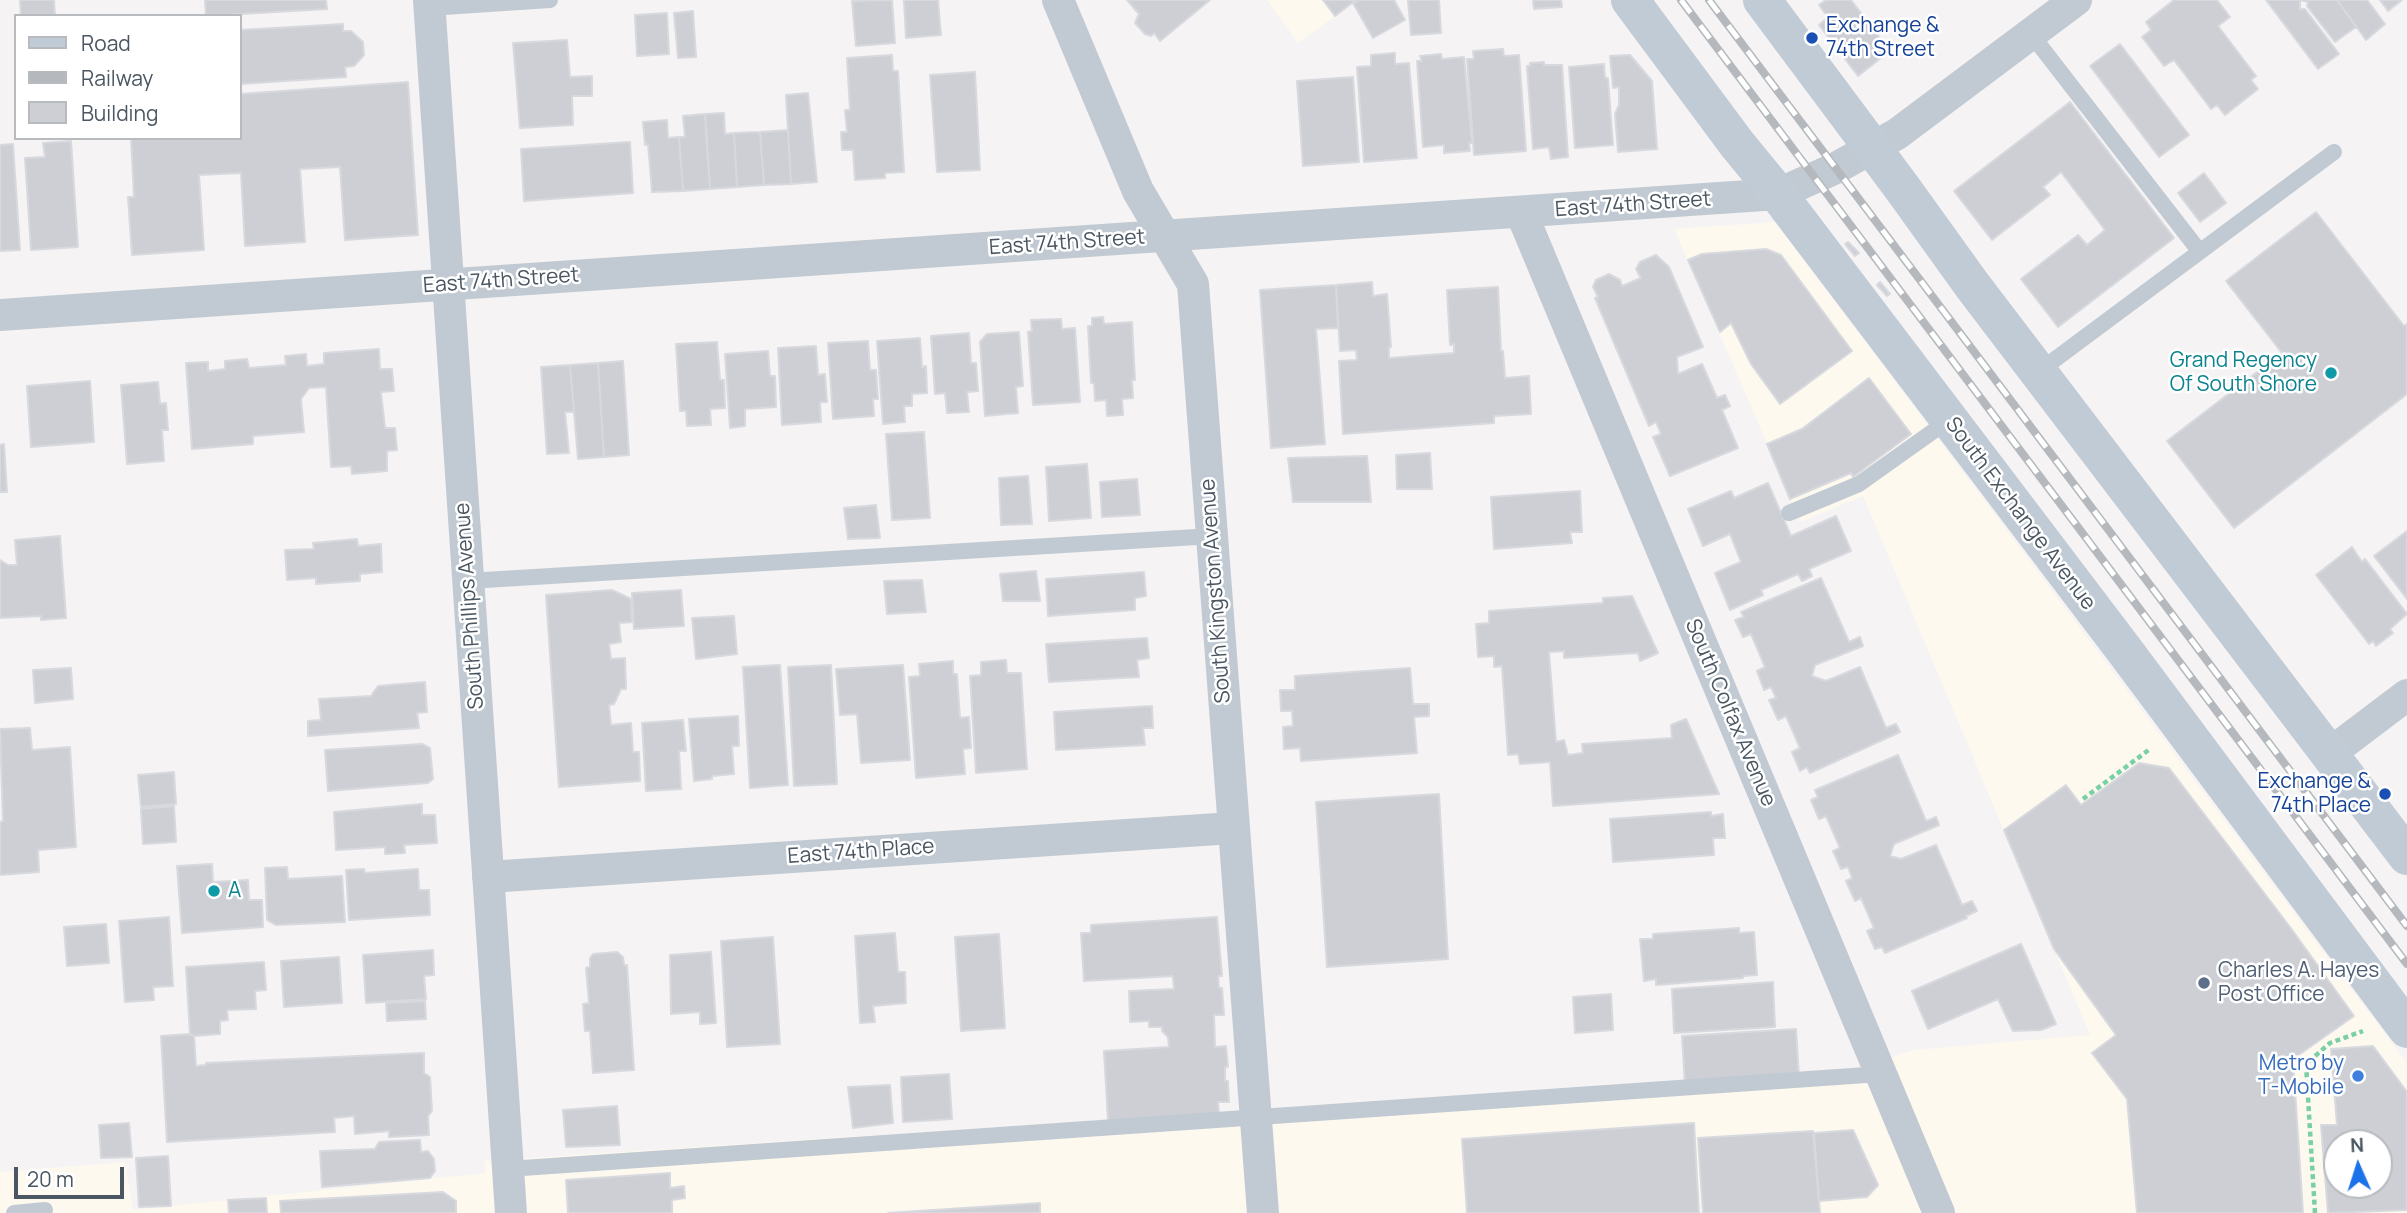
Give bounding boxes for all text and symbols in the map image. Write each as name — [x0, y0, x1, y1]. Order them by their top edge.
place label: Exchange & 74th Street — [1826, 13, 1939, 63]
legend — [14, 14, 242, 140]
text: Road — [81, 29, 131, 57]
marker: Exchange & 74th Street — [1804, 30, 1820, 46]
text: Railway — [81, 64, 153, 92]
text: Building — [81, 99, 158, 127]
street label: East 74th Street — [1554, 187, 1712, 223]
street label: East 74th Street — [988, 225, 1146, 261]
street label: East 74th Street — [422, 263, 580, 299]
place label: Grand Regency Of South Shore — [2170, 348, 2317, 398]
marker: Grand Regency Of South Shore — [2323, 365, 2339, 381]
street label: South Exchange Avenue — [1939, 413, 2101, 615]
street label: South Kingston Avenue — [1196, 478, 1236, 704]
street label: South Phillips Avenue — [450, 502, 490, 710]
street label: South Colfax Avenue — [1679, 615, 1781, 811]
place label: Exchange & 74th Place — [2258, 769, 2371, 819]
marker: Exchange & 74th Place — [2377, 786, 2393, 802]
street label: East 74th Place — [787, 834, 935, 870]
place label: A — [228, 878, 241, 904]
marker: A — [206, 883, 222, 899]
place label: Charles A. Hayes Post Office — [2218, 958, 2379, 1008]
marker: Charles A. Hayes Post Office — [2196, 975, 2212, 991]
place label: Metro by T-Mobile — [2258, 1051, 2344, 1101]
marker: Metro by T-Mobile — [2350, 1068, 2366, 1084]
north arrow — [2323, 1129, 2393, 1199]
text: N — [2350, 1132, 2365, 1158]
scale bar — [18, 1154, 128, 1198]
text: 20 m — [27, 1165, 74, 1193]

